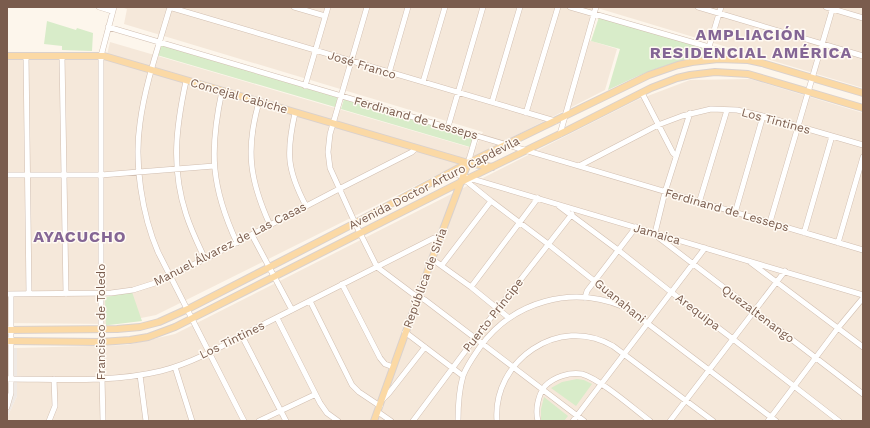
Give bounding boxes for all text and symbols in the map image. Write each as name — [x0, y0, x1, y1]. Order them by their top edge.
district label: AMPLIACIÓN RESIDENCIAL AMÉRICA — [650, 25, 852, 62]
street label: José Franco — [326, 48, 398, 82]
street label: Concejal Cabiche — [189, 75, 289, 117]
street label: Ferdinand de Lesseps — [352, 94, 480, 142]
street label: Los Tintines — [740, 105, 812, 137]
street label: Avenida Doctor Arturo Capdevila — [346, 134, 522, 232]
street label: Ferdinand de Lesseps — [663, 186, 791, 234]
street label: Manuel Álvarez de Las Casas — [151, 199, 309, 289]
street label: Jamaica — [632, 221, 682, 247]
street label: República de Siria — [400, 226, 450, 330]
district label: AYACUCHO — [33, 227, 127, 246]
street label: Francisco de Toledo — [94, 264, 108, 380]
street label: Puerto Príncipe — [460, 275, 526, 355]
street label: Guanahani — [592, 276, 648, 326]
street label: Quezaltenango — [719, 282, 797, 346]
street label: Arequipa — [673, 291, 723, 333]
street label: Los Tintines — [197, 318, 267, 362]

